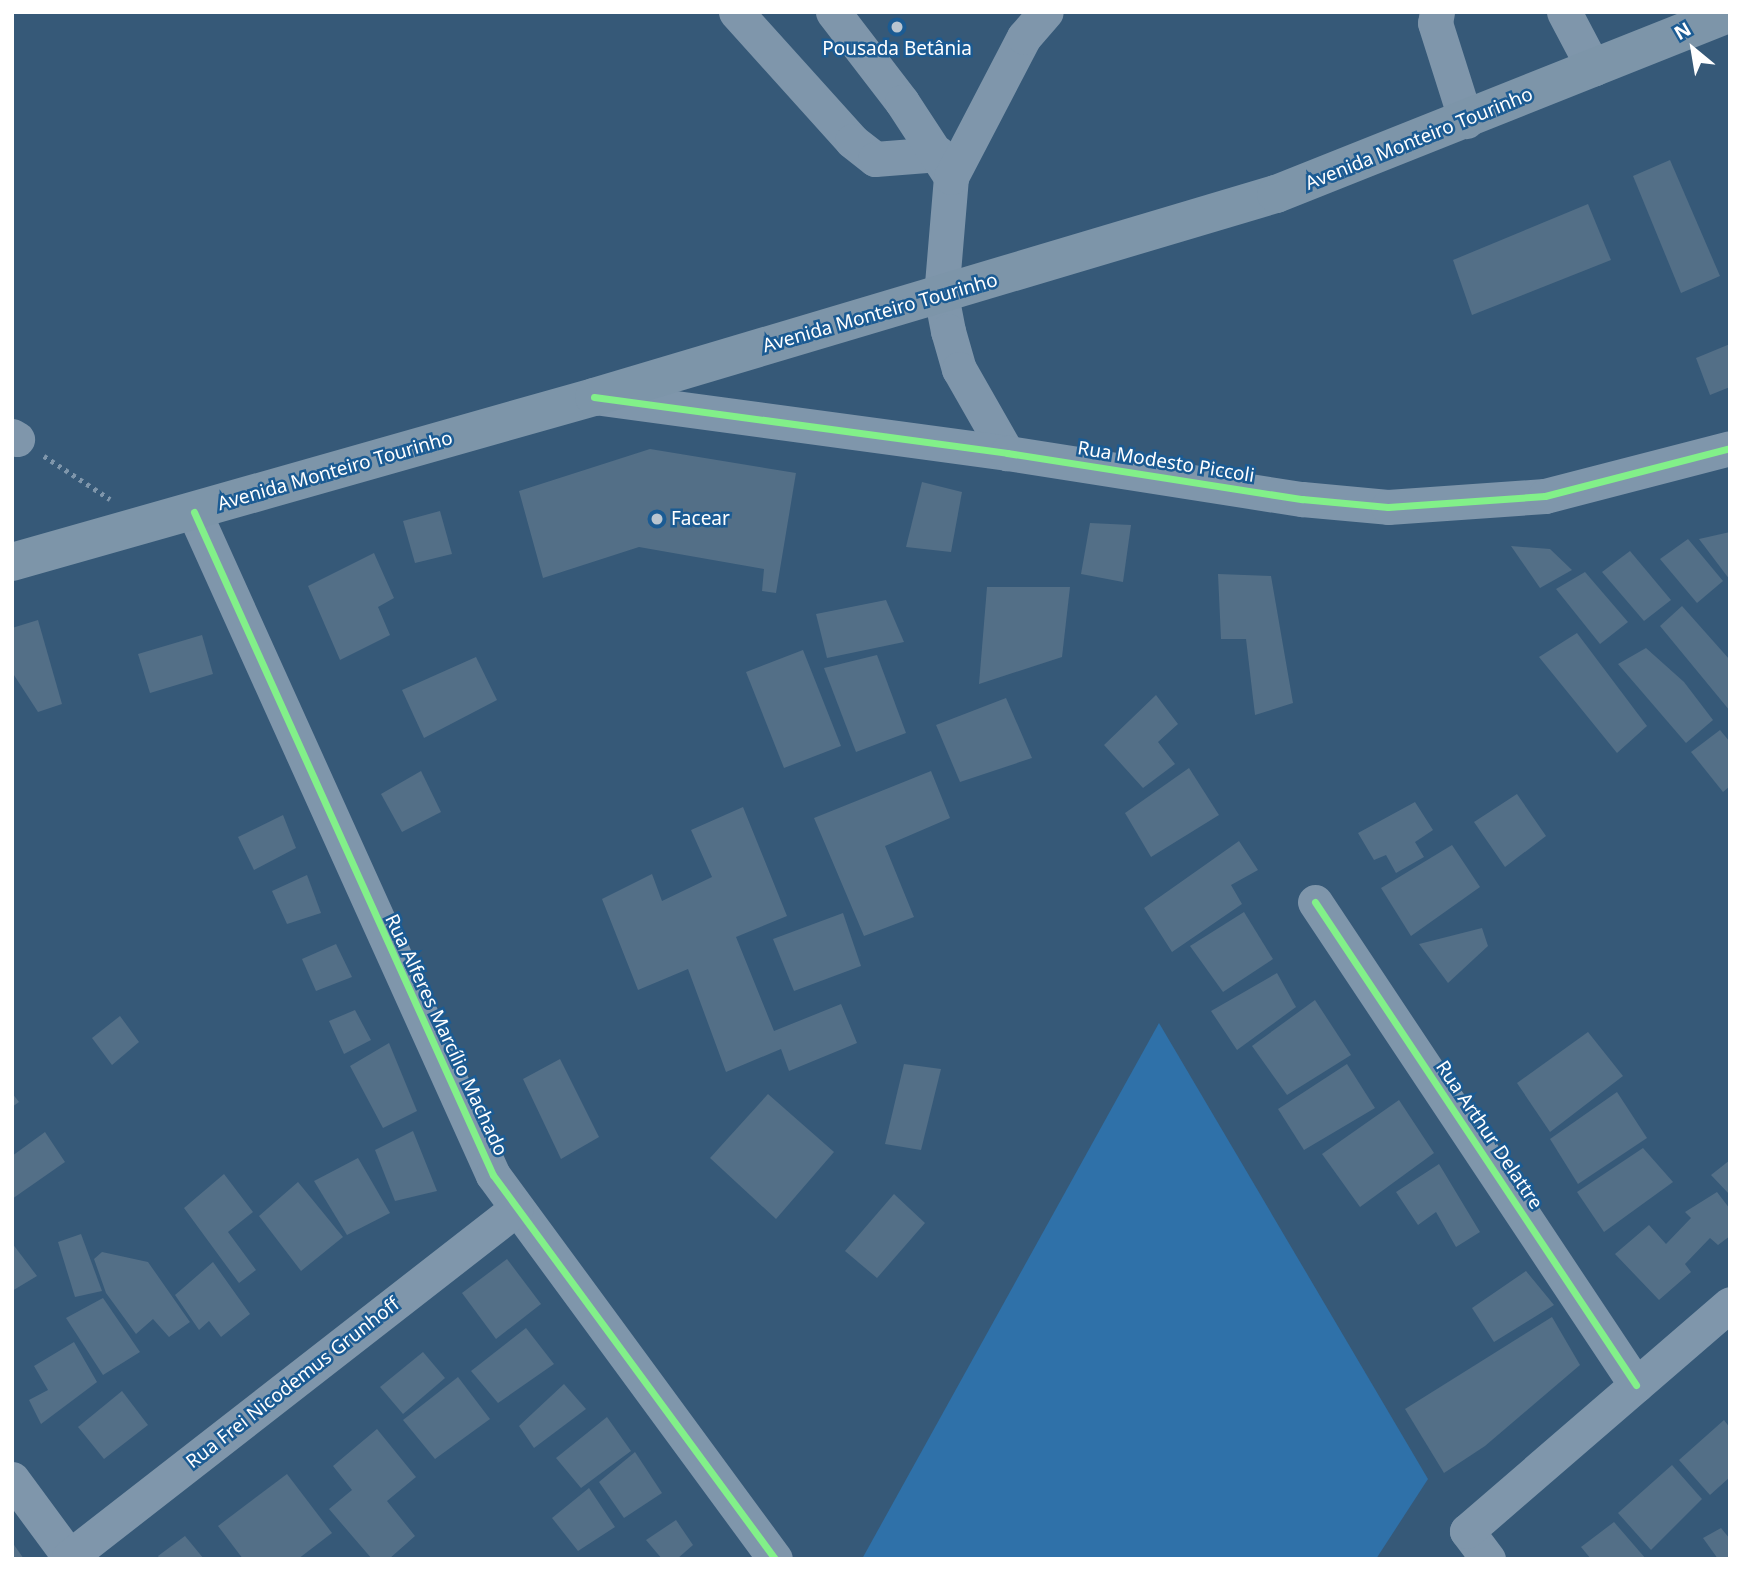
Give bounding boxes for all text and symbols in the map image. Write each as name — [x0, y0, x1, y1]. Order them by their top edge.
north arrow — [1658, 14, 1728, 84]
text: N — [1669, 16, 1696, 46]
marker: Pousada Betânia — [889, 19, 905, 35]
place label: Pousada Betânia — [822, 38, 972, 60]
street label: Avenida Monteiro Tourinho — [1302, 83, 1536, 195]
street label: Avenida Monteiro Tourinho — [760, 268, 1000, 358]
street label: Avenida Monteiro Tourinho — [215, 426, 455, 516]
street label: Rua Modesto Piccoli — [1076, 437, 1256, 487]
place label: Facear — [671, 508, 730, 530]
marker: Facear — [649, 511, 665, 527]
street label: Rua Alferes Marcílio Machado — [380, 911, 512, 1159]
street label: Rua Arthur Delattre — [1431, 1056, 1547, 1214]
street label: Rua Frei Nicodemus Grunhoff — [182, 1293, 404, 1473]

